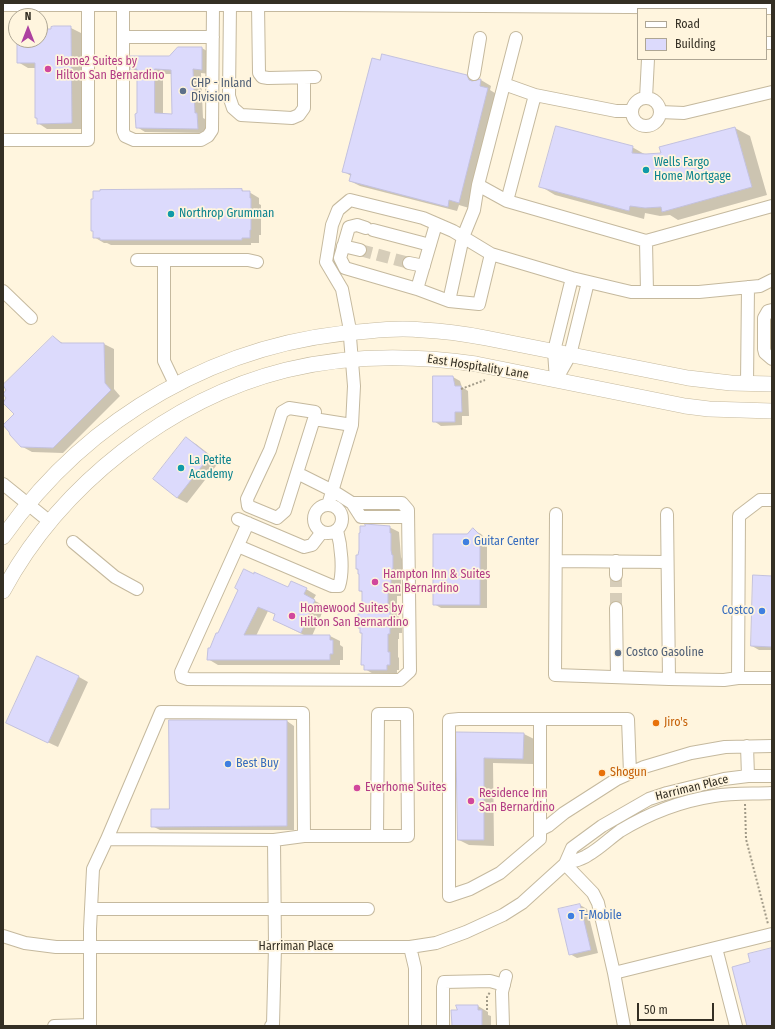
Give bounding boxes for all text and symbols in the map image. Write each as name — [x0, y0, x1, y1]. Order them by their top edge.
north arrow — [8, 8, 48, 48]
legend — [637, 8, 767, 60]
text: N — [25, 10, 31, 23]
text: Road — [675, 17, 700, 31]
text: Building — [675, 37, 715, 51]
place label: Home2 Suites by Hilton San Bernardino — [56, 55, 164, 83]
marker: Home2 Suites by Hilton San Bernardino — [43, 64, 53, 74]
place label: CHP - Inland Division — [191, 77, 252, 105]
marker: CHP - Inland Division — [178, 86, 188, 96]
place label: Wells Fargo Home Mortgage — [654, 156, 731, 184]
marker: Wells Fargo Home Mortgage — [641, 165, 651, 175]
place label: Northrop Grumman — [179, 207, 274, 221]
marker: Northrop Grumman — [166, 209, 176, 219]
street label: East Hospitality Lane — [426, 352, 530, 382]
place label: La Petite Academy — [189, 454, 233, 482]
marker: La Petite Academy — [176, 463, 186, 473]
place label: Guitar Center — [474, 535, 539, 549]
marker: Guitar Center — [461, 537, 471, 547]
place label: Hampton Inn & Suites San Bernardino — [383, 568, 490, 596]
marker: Hampton Inn & Suites San Bernardino — [370, 577, 380, 587]
place label: Homewood Suites by Hilton San Bernardino — [300, 602, 408, 630]
place label: Costco — [722, 604, 754, 618]
marker: Costco — [757, 606, 767, 616]
marker: Homewood Suites by Hilton San Bernardino — [287, 611, 297, 621]
place label: Costco Gasoline — [626, 646, 704, 660]
marker: Costco Gasoline — [613, 648, 623, 658]
place label: Jiro's — [664, 716, 688, 730]
marker: Jiro's — [651, 718, 661, 728]
place label: Best Buy — [236, 757, 279, 771]
marker: Best Buy — [223, 759, 233, 769]
place label: Shogun — [610, 766, 647, 780]
marker: Shogun — [597, 768, 607, 778]
street label: Harriman Place — [654, 772, 730, 804]
place label: Everhome Suites — [365, 781, 446, 795]
marker: Everhome Suites — [352, 783, 362, 793]
place label: Residence Inn San Bernardino — [479, 787, 555, 815]
marker: Residence Inn San Bernardino — [466, 796, 476, 806]
place label: T-Mobile — [579, 909, 622, 923]
marker: T-Mobile — [566, 911, 576, 921]
street label: Harriman Place — [259, 940, 333, 954]
scale bar — [639, 995, 716, 1021]
text: 50 m — [644, 1003, 668, 1017]

